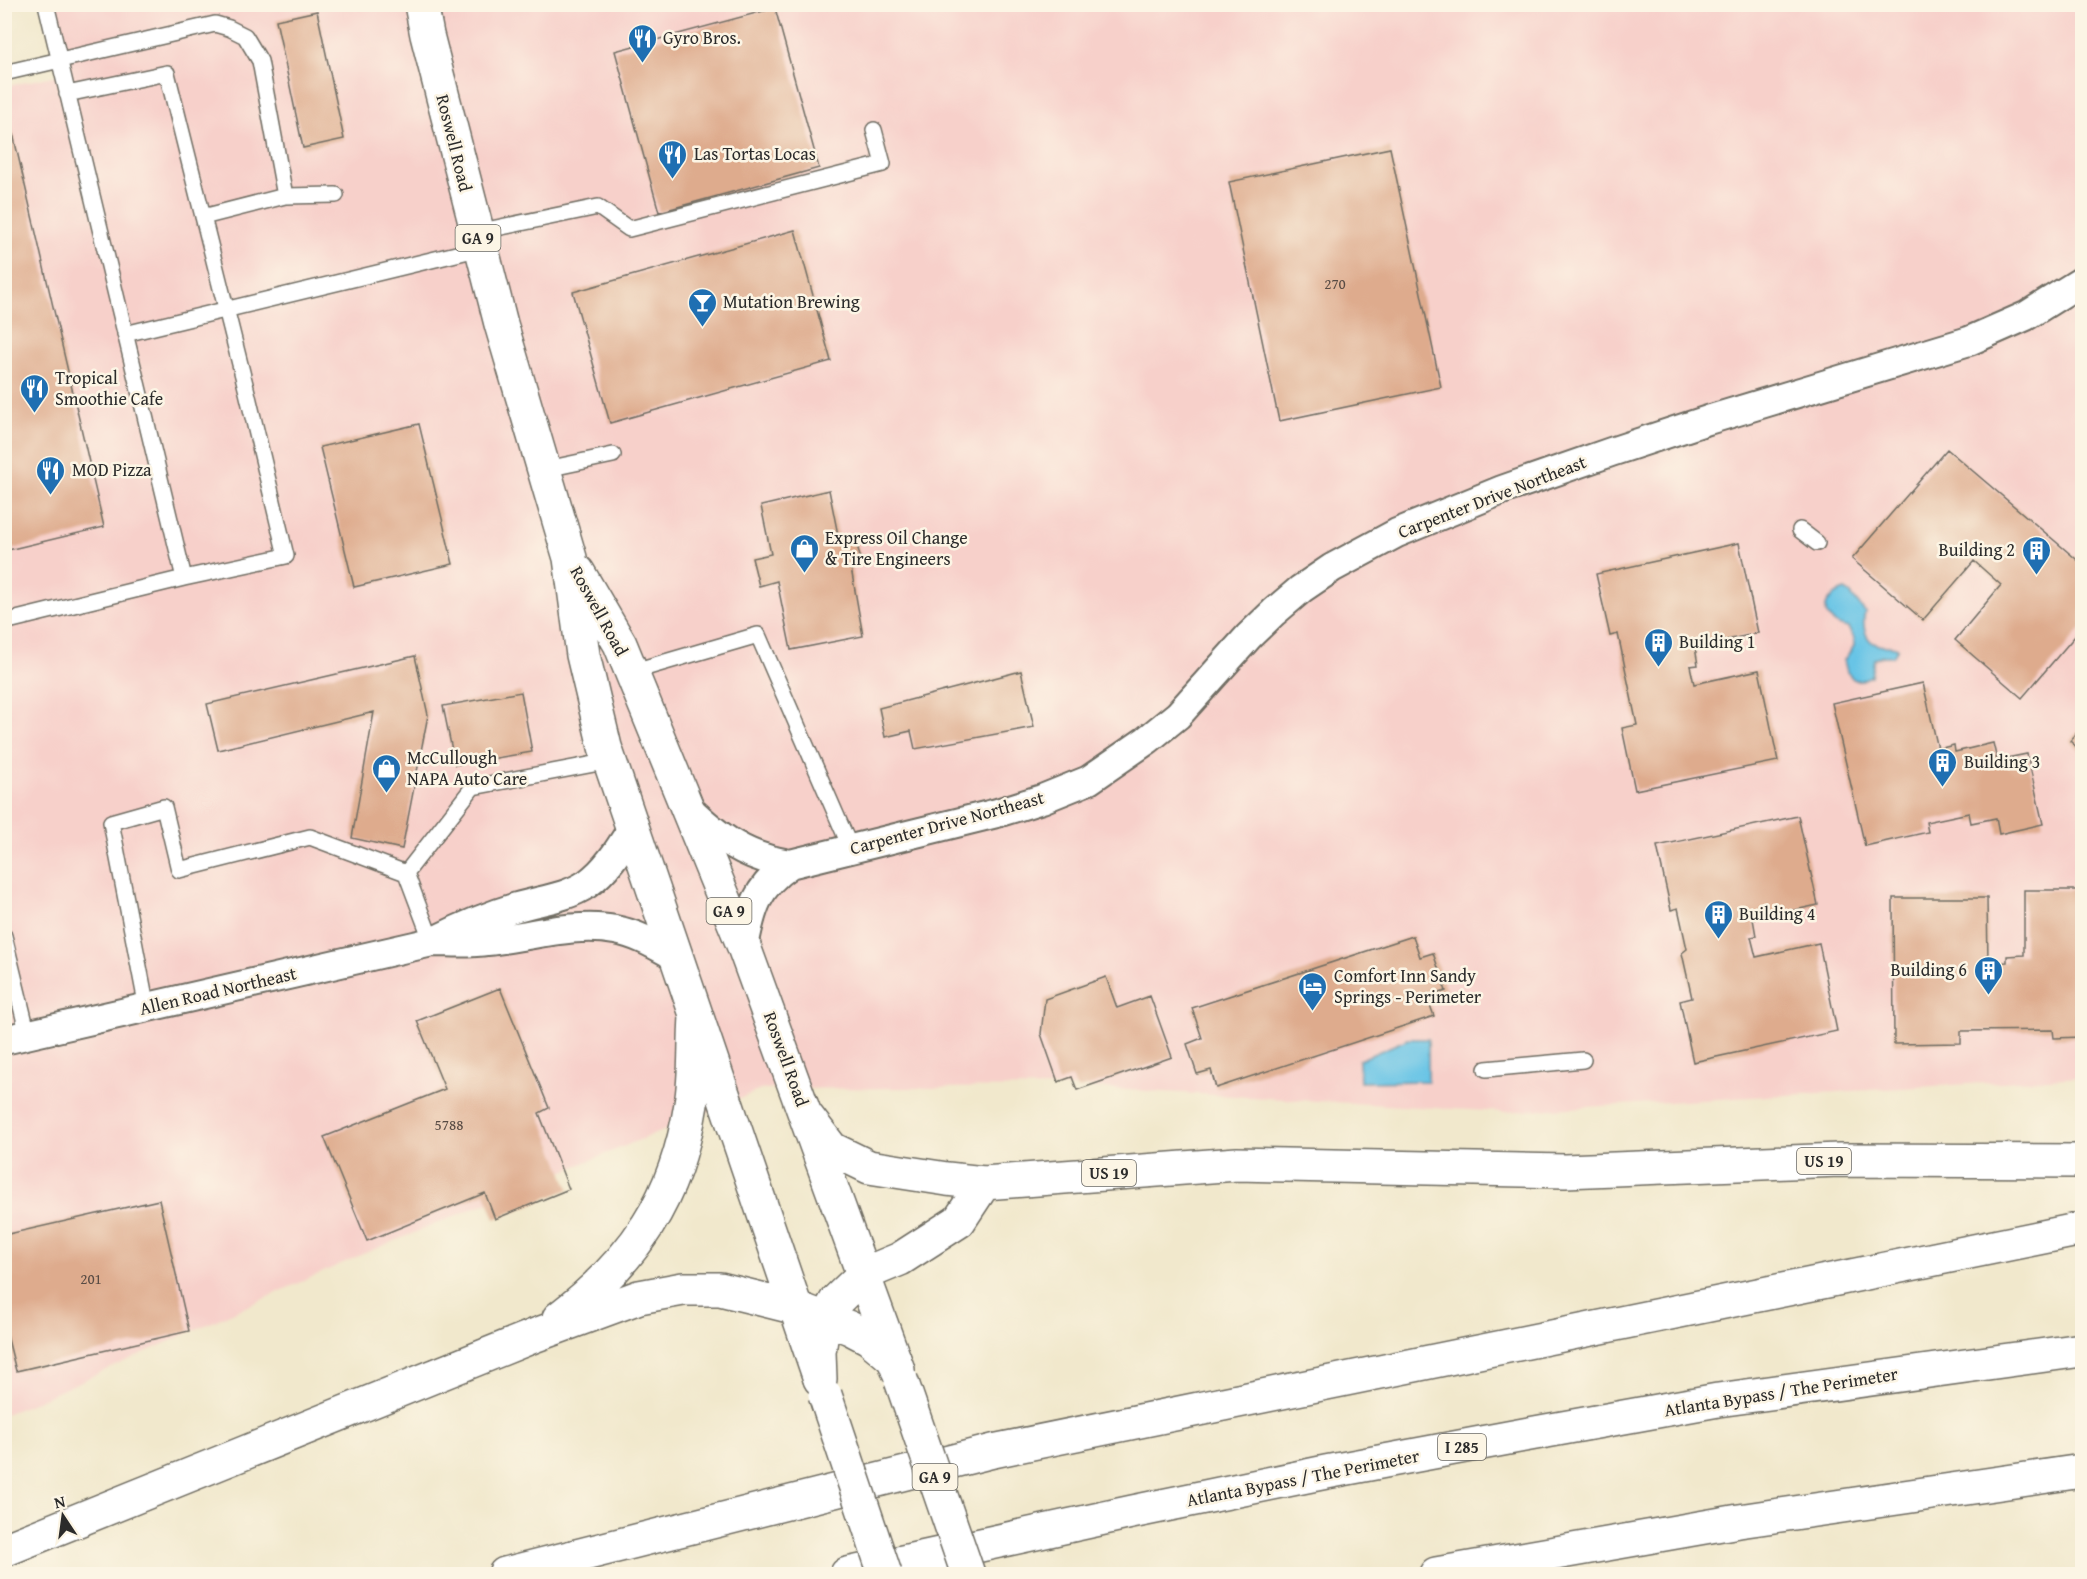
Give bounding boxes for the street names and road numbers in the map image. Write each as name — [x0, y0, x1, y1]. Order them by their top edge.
street label: Roswell Road — [429, 91, 480, 195]
road number: GA 9 — [456, 225, 500, 251]
street label: Carpenter Drive Northeast — [1394, 448, 1591, 545]
street label: Roswell Road — [564, 561, 636, 661]
street label: Carpenter Drive Northeast — [847, 783, 1047, 861]
road number: GA 9 — [706, 898, 752, 924]
street label: Allen Road Northeast — [137, 959, 300, 1022]
street label: Roswell Road — [757, 1008, 816, 1110]
road number: US 19 — [1797, 1148, 1851, 1174]
road number: US 19 — [1082, 1160, 1136, 1186]
street label: Atlanta Bypass / The Perimeter — [1662, 1360, 1900, 1423]
road number: I 285 — [1438, 1434, 1486, 1460]
street label: Atlanta Bypass / The Perimeter — [1184, 1442, 1422, 1513]
road number: GA 9 — [912, 1464, 958, 1490]

